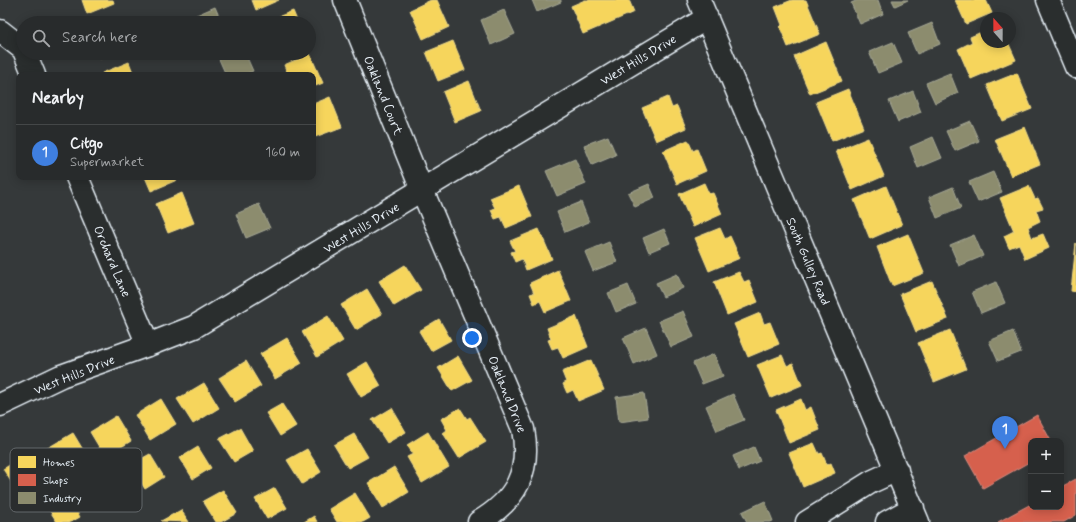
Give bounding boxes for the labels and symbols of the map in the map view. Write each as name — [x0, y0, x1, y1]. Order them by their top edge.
north arrow — [980, 12, 1016, 48]
street label: West Hills Drive — [598, 31, 680, 90]
street label: Oakland Court — [359, 53, 406, 138]
street label: West Hills Drive — [321, 199, 403, 258]
street label: South Gulley Road — [782, 215, 834, 308]
street label: Orchard Lane — [89, 223, 134, 300]
your location — [462, 328, 482, 348]
street label: West Hills Drive — [32, 351, 118, 399]
street label: Oakland Drive — [483, 354, 530, 436]
pin: 1 — [992, 416, 1018, 449]
legend — [10, 448, 142, 512]
text: Homes — [43, 456, 75, 470]
text: Shops — [43, 474, 68, 488]
text: Industry — [43, 492, 82, 506]

